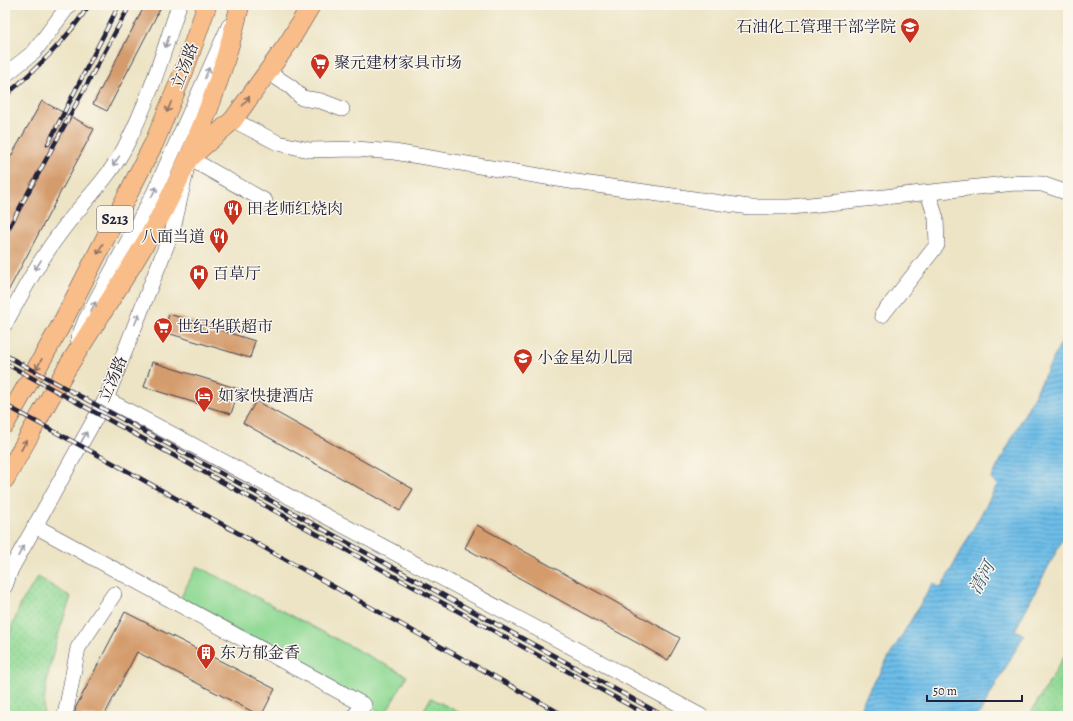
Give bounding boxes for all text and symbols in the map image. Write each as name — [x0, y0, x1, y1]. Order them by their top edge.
place label: 石油化工管理干部学院 — [736, 16, 896, 38]
school or university icon: 石油化工管理干部学院 — [899, 16, 921, 44]
one-way arrow — [163, 35, 170, 48]
street label: 立汤路 — [166, 40, 204, 92]
supermarket icon: 聚元建材家具市场 — [309, 52, 331, 80]
place label: 聚元建材家具市场 — [334, 52, 462, 74]
one-way arrow — [203, 67, 211, 79]
one-way arrow — [242, 96, 251, 107]
one-way arrow — [165, 101, 173, 113]
one-way arrow — [112, 155, 120, 166]
one-way arrow — [151, 186, 158, 198]
restaurant icon: 田老师红烧肉 — [222, 198, 244, 226]
place label: 田老师红烧肉 — [247, 198, 343, 220]
road number: S213 — [97, 206, 133, 232]
place label: 八面当道 — [141, 226, 205, 248]
restaurant icon: 八面当道 — [208, 226, 230, 254]
one-way arrow — [96, 243, 103, 255]
one-way arrow — [33, 259, 41, 271]
hospital icon: 百草厅 — [188, 263, 210, 291]
place label: 百草厅 — [213, 263, 261, 285]
one-way arrow — [90, 301, 97, 313]
one-way arrow — [134, 313, 142, 325]
supermarket icon: 世纪华联超市 — [152, 316, 174, 344]
place label: 世纪华联超市 — [177, 316, 273, 338]
school or university icon: 小金星幼儿园 — [512, 347, 534, 375]
place label: 小金星幼儿园 — [537, 347, 633, 369]
street label: 立汤路 — [93, 353, 133, 405]
one-way arrow — [35, 358, 42, 370]
hotel icon: 如家快捷酒店 — [193, 385, 215, 413]
place label: 如家快捷酒店 — [218, 385, 314, 407]
one-way arrow — [81, 432, 89, 444]
one-way arrow — [21, 439, 29, 451]
one-way arrow — [18, 545, 26, 557]
water label: 清河 — [964, 555, 1002, 598]
building icon: 东方郁金香 — [195, 642, 217, 670]
place label: 东方郁金香 — [220, 642, 300, 664]
scale bar — [927, 677, 1022, 703]
text: 50 m — [933, 683, 957, 699]

